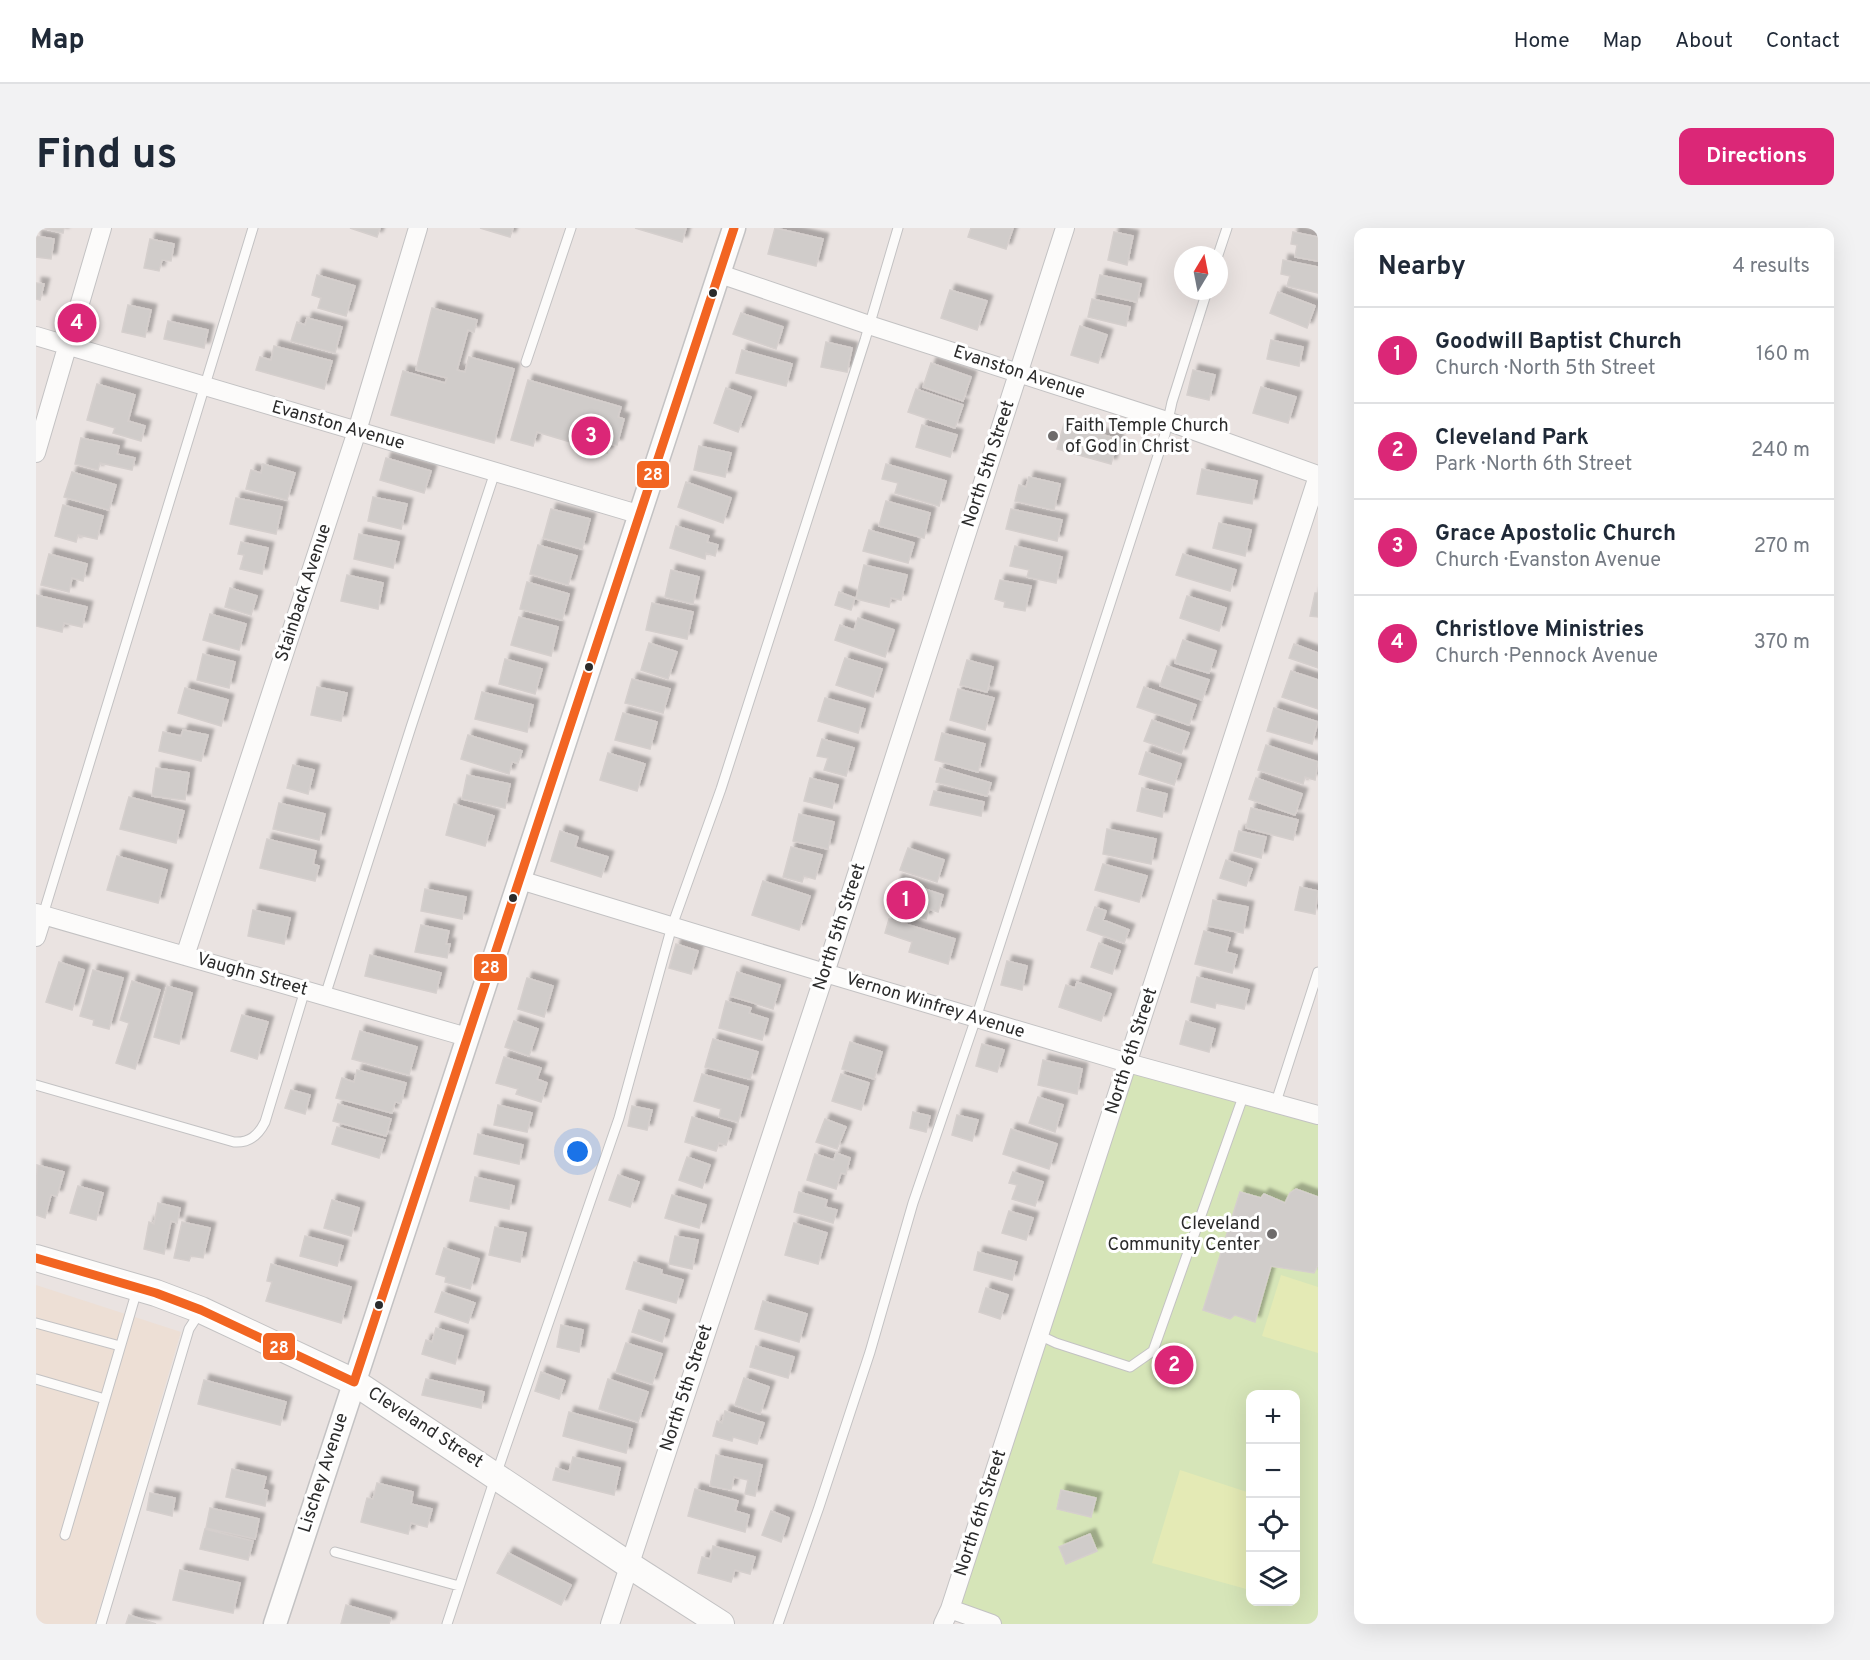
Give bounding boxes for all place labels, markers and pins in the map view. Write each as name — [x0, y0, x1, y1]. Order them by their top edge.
unlabelled marker — [707, 287, 719, 299]
pin: 4 — [58, 300, 96, 346]
pin: 3 — [572, 414, 610, 458]
place label: Faith Temple Church of God in Christ — [1065, 415, 1229, 459]
marker: Faith Temple Church of God in Christ — [1046, 429, 1060, 443]
unlabelled marker — [583, 661, 595, 673]
pin: 1 — [886, 878, 926, 922]
unlabelled marker — [507, 892, 519, 904]
place label: Cleveland Community Center — [1107, 1213, 1260, 1257]
marker: Cleveland Community Center — [1265, 1227, 1279, 1241]
unlabelled marker — [373, 1299, 385, 1311]
pin: 2 — [1154, 1342, 1194, 1388]

